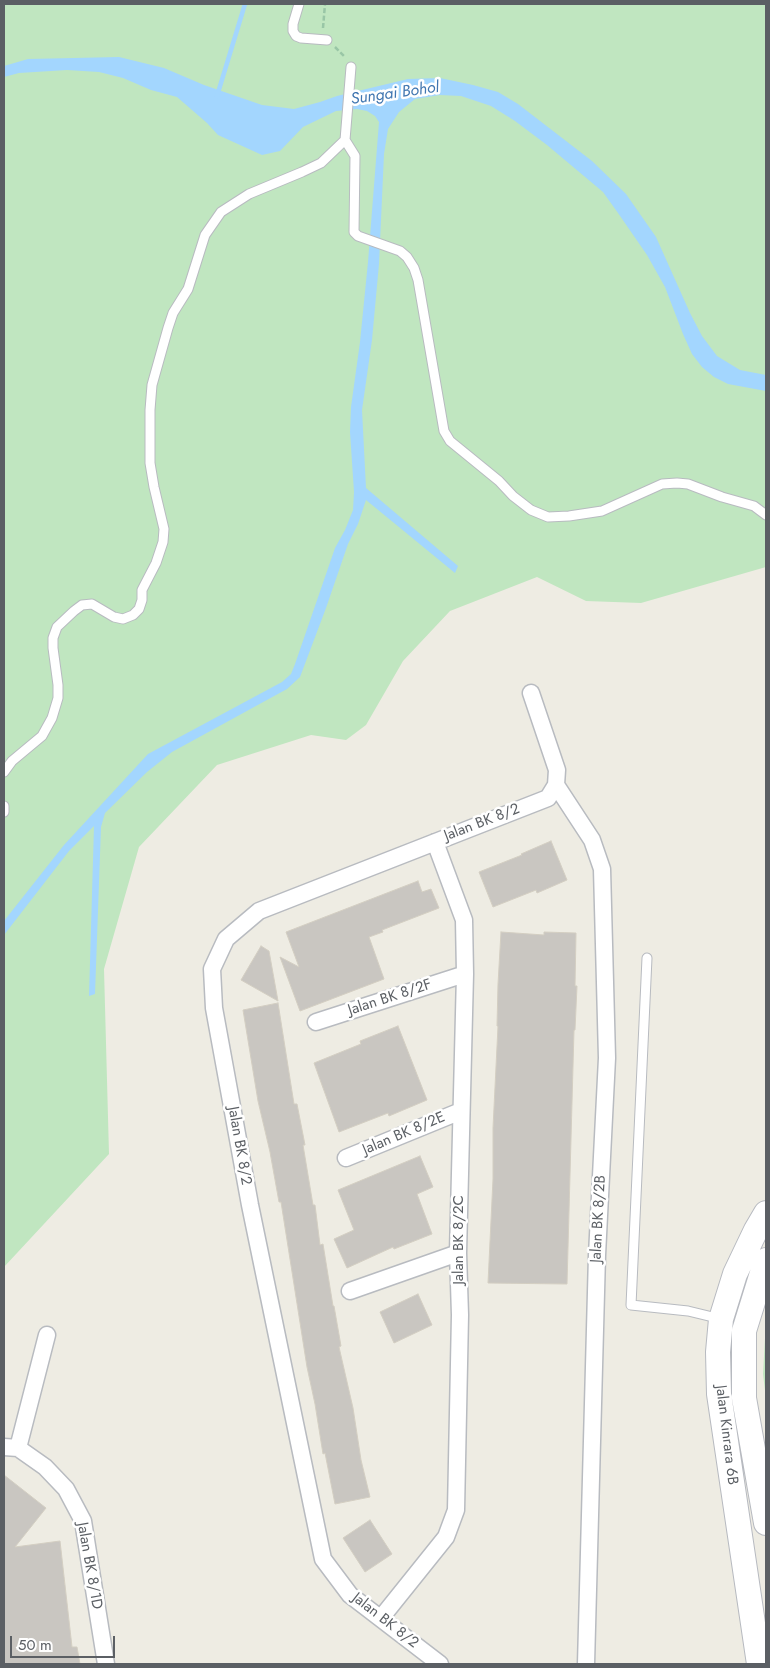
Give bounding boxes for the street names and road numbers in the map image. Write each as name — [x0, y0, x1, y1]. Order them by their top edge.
street label: Jalan BK 8/2 — [442, 800, 522, 846]
street label: Jalan BK 8/2F — [346, 976, 434, 1020]
street label: Jalan BK 8/2 — [223, 1105, 255, 1187]
street label: Jalan BK 8/2E — [360, 1109, 448, 1159]
street label: Jalan BK 8/2B — [588, 1175, 610, 1263]
street label: Jalan BK 8/2C — [450, 1195, 468, 1285]
street label: Jalan Kinrara 6B — [711, 1384, 741, 1486]
street label: Jalan BK 8/1D — [73, 1521, 105, 1611]
street label: Jalan BK 8/2 — [348, 1589, 422, 1653]

